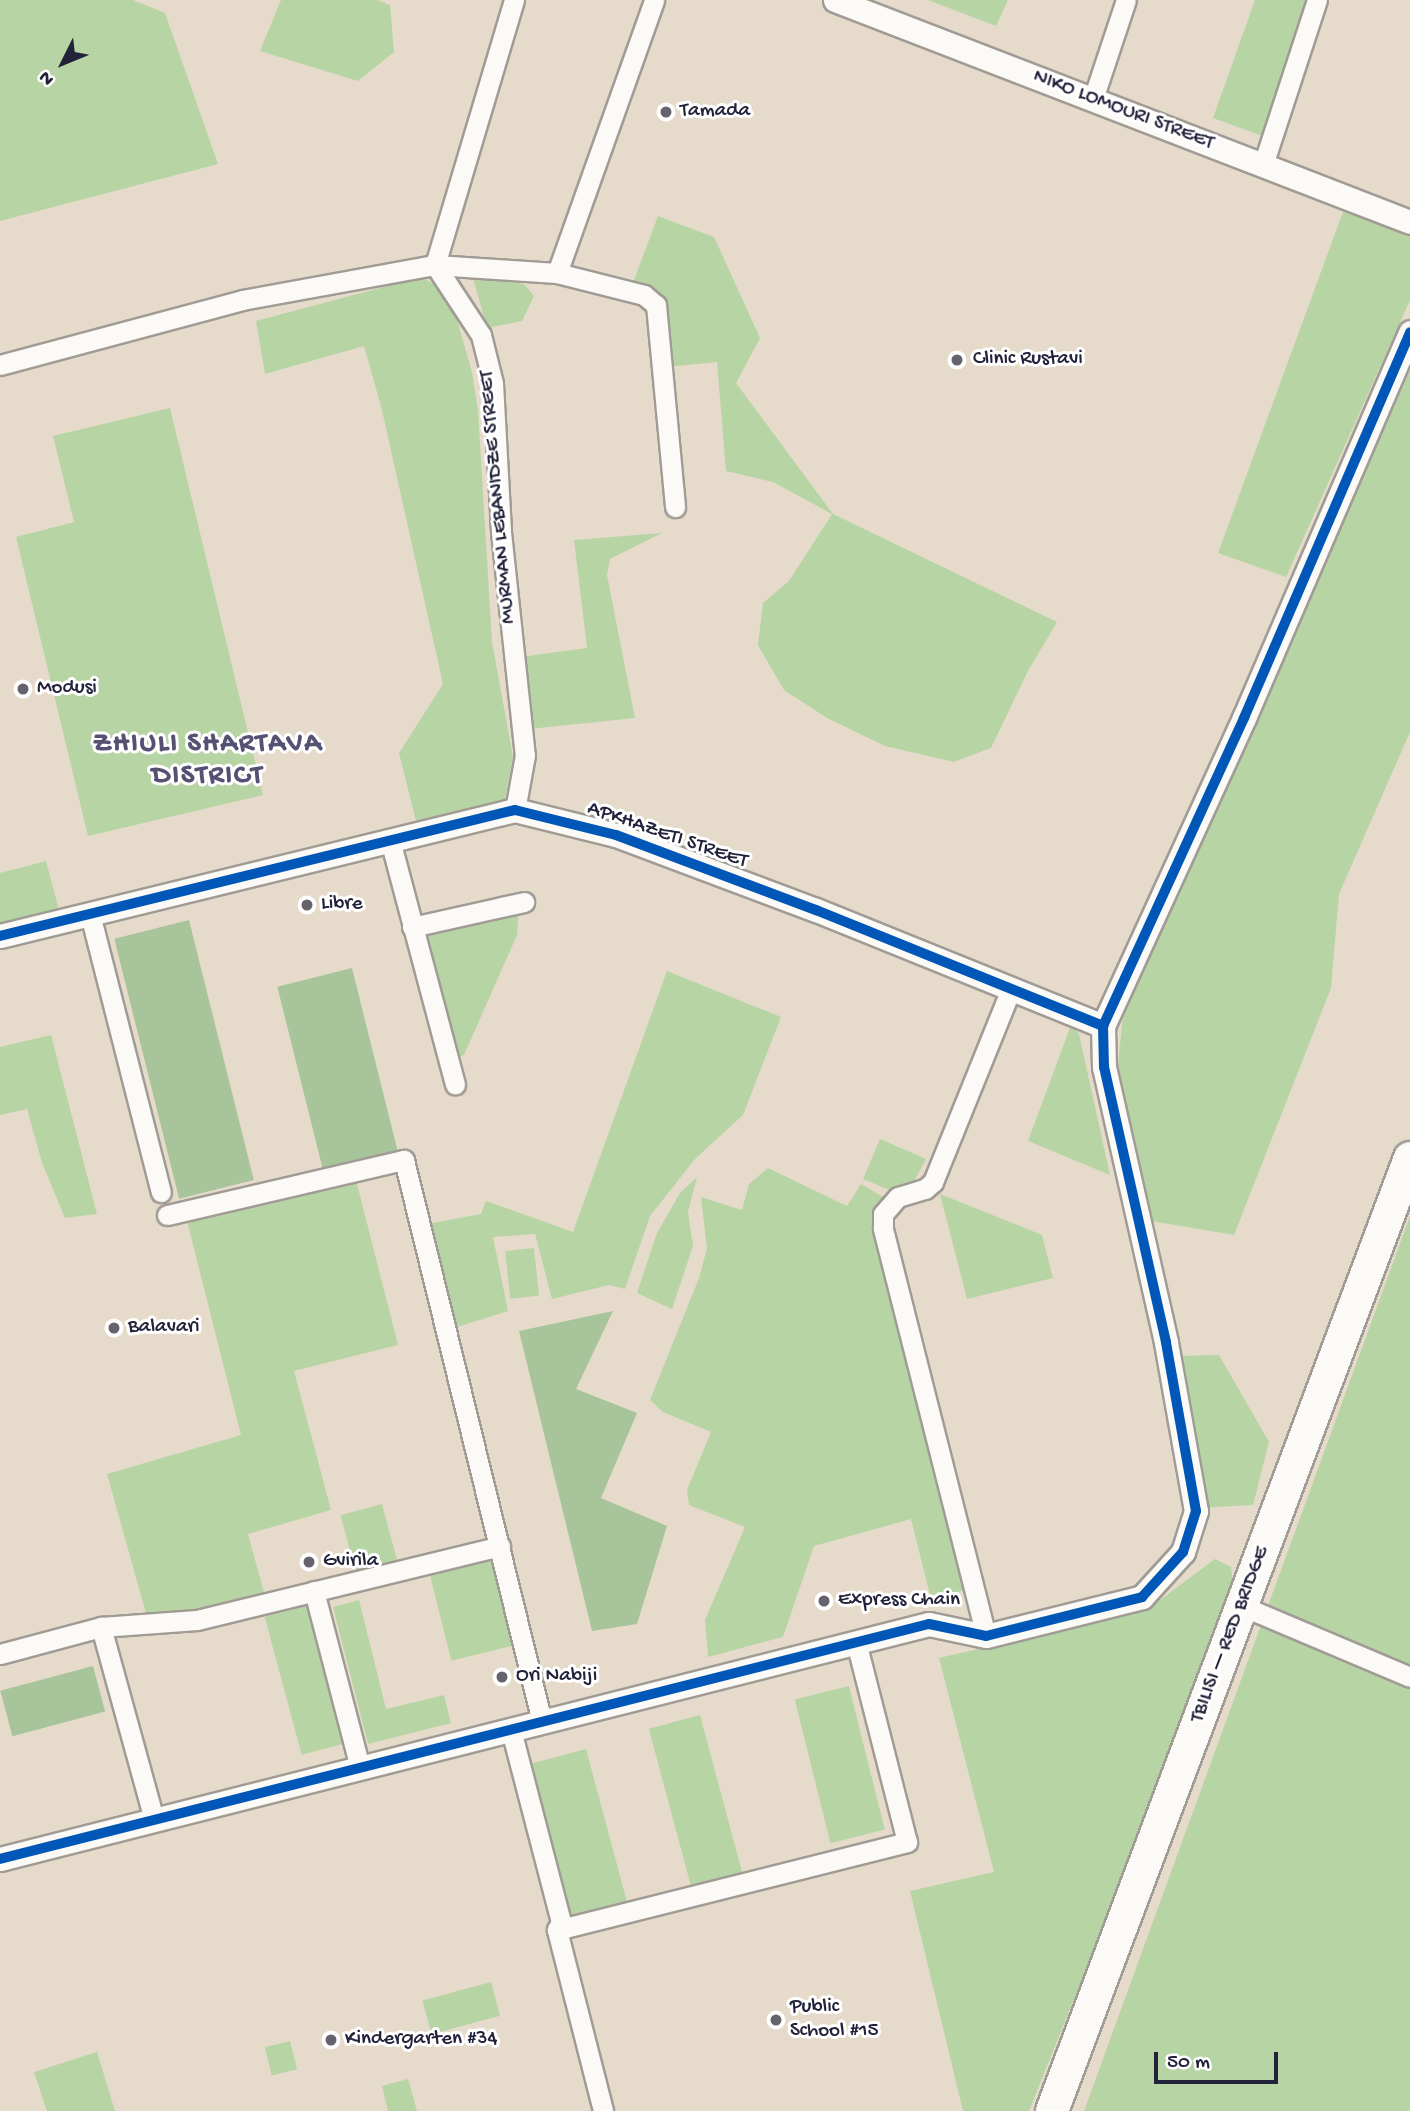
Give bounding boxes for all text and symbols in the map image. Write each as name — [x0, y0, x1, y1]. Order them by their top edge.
north arrow — [28, 28, 98, 98]
text: N — [35, 65, 60, 90]
street label: NIKO LOMOURI STREET — [1029, 65, 1217, 157]
place label: Tamada — [680, 99, 750, 125]
marker: Tamada — [658, 104, 674, 120]
place label: Clinic Rustavi — [973, 347, 1083, 373]
marker: Clinic Rustavi — [947, 350, 967, 370]
street label: MURMAN LEBANIDZE STREET — [475, 369, 523, 625]
place label: Modusi — [37, 676, 97, 702]
marker: Modusi — [15, 681, 31, 697]
district label: ZHIULI SHARTAVA DISTRICT — [95, 728, 321, 794]
street label: APKHAZETI STREET — [584, 797, 750, 875]
place label: Libre — [321, 892, 363, 918]
marker: Libre — [299, 897, 315, 913]
place label: Balavari — [128, 1315, 200, 1341]
marker: Balavari — [106, 1320, 122, 1336]
street label: TBILISI — RED BRIDGE — [1186, 1543, 1276, 1727]
place label: Gvirila — [323, 1549, 378, 1575]
marker: Gvirila — [301, 1554, 317, 1570]
place label: Express Chain — [838, 1588, 960, 1614]
marker: Express Chain — [816, 1593, 832, 1609]
place label: Ori Nabiji — [516, 1664, 597, 1690]
marker: Ori Nabiji — [494, 1669, 510, 1685]
place label: Public School #15 — [790, 1995, 879, 2045]
marker: Public School #15 — [768, 2012, 784, 2028]
place label: Kindergarten #34 — [345, 2027, 497, 2053]
marker: Kindergarten #34 — [323, 2032, 339, 2048]
scale bar — [1158, 2038, 1282, 2082]
text: 50 m — [1167, 2051, 1210, 2076]

